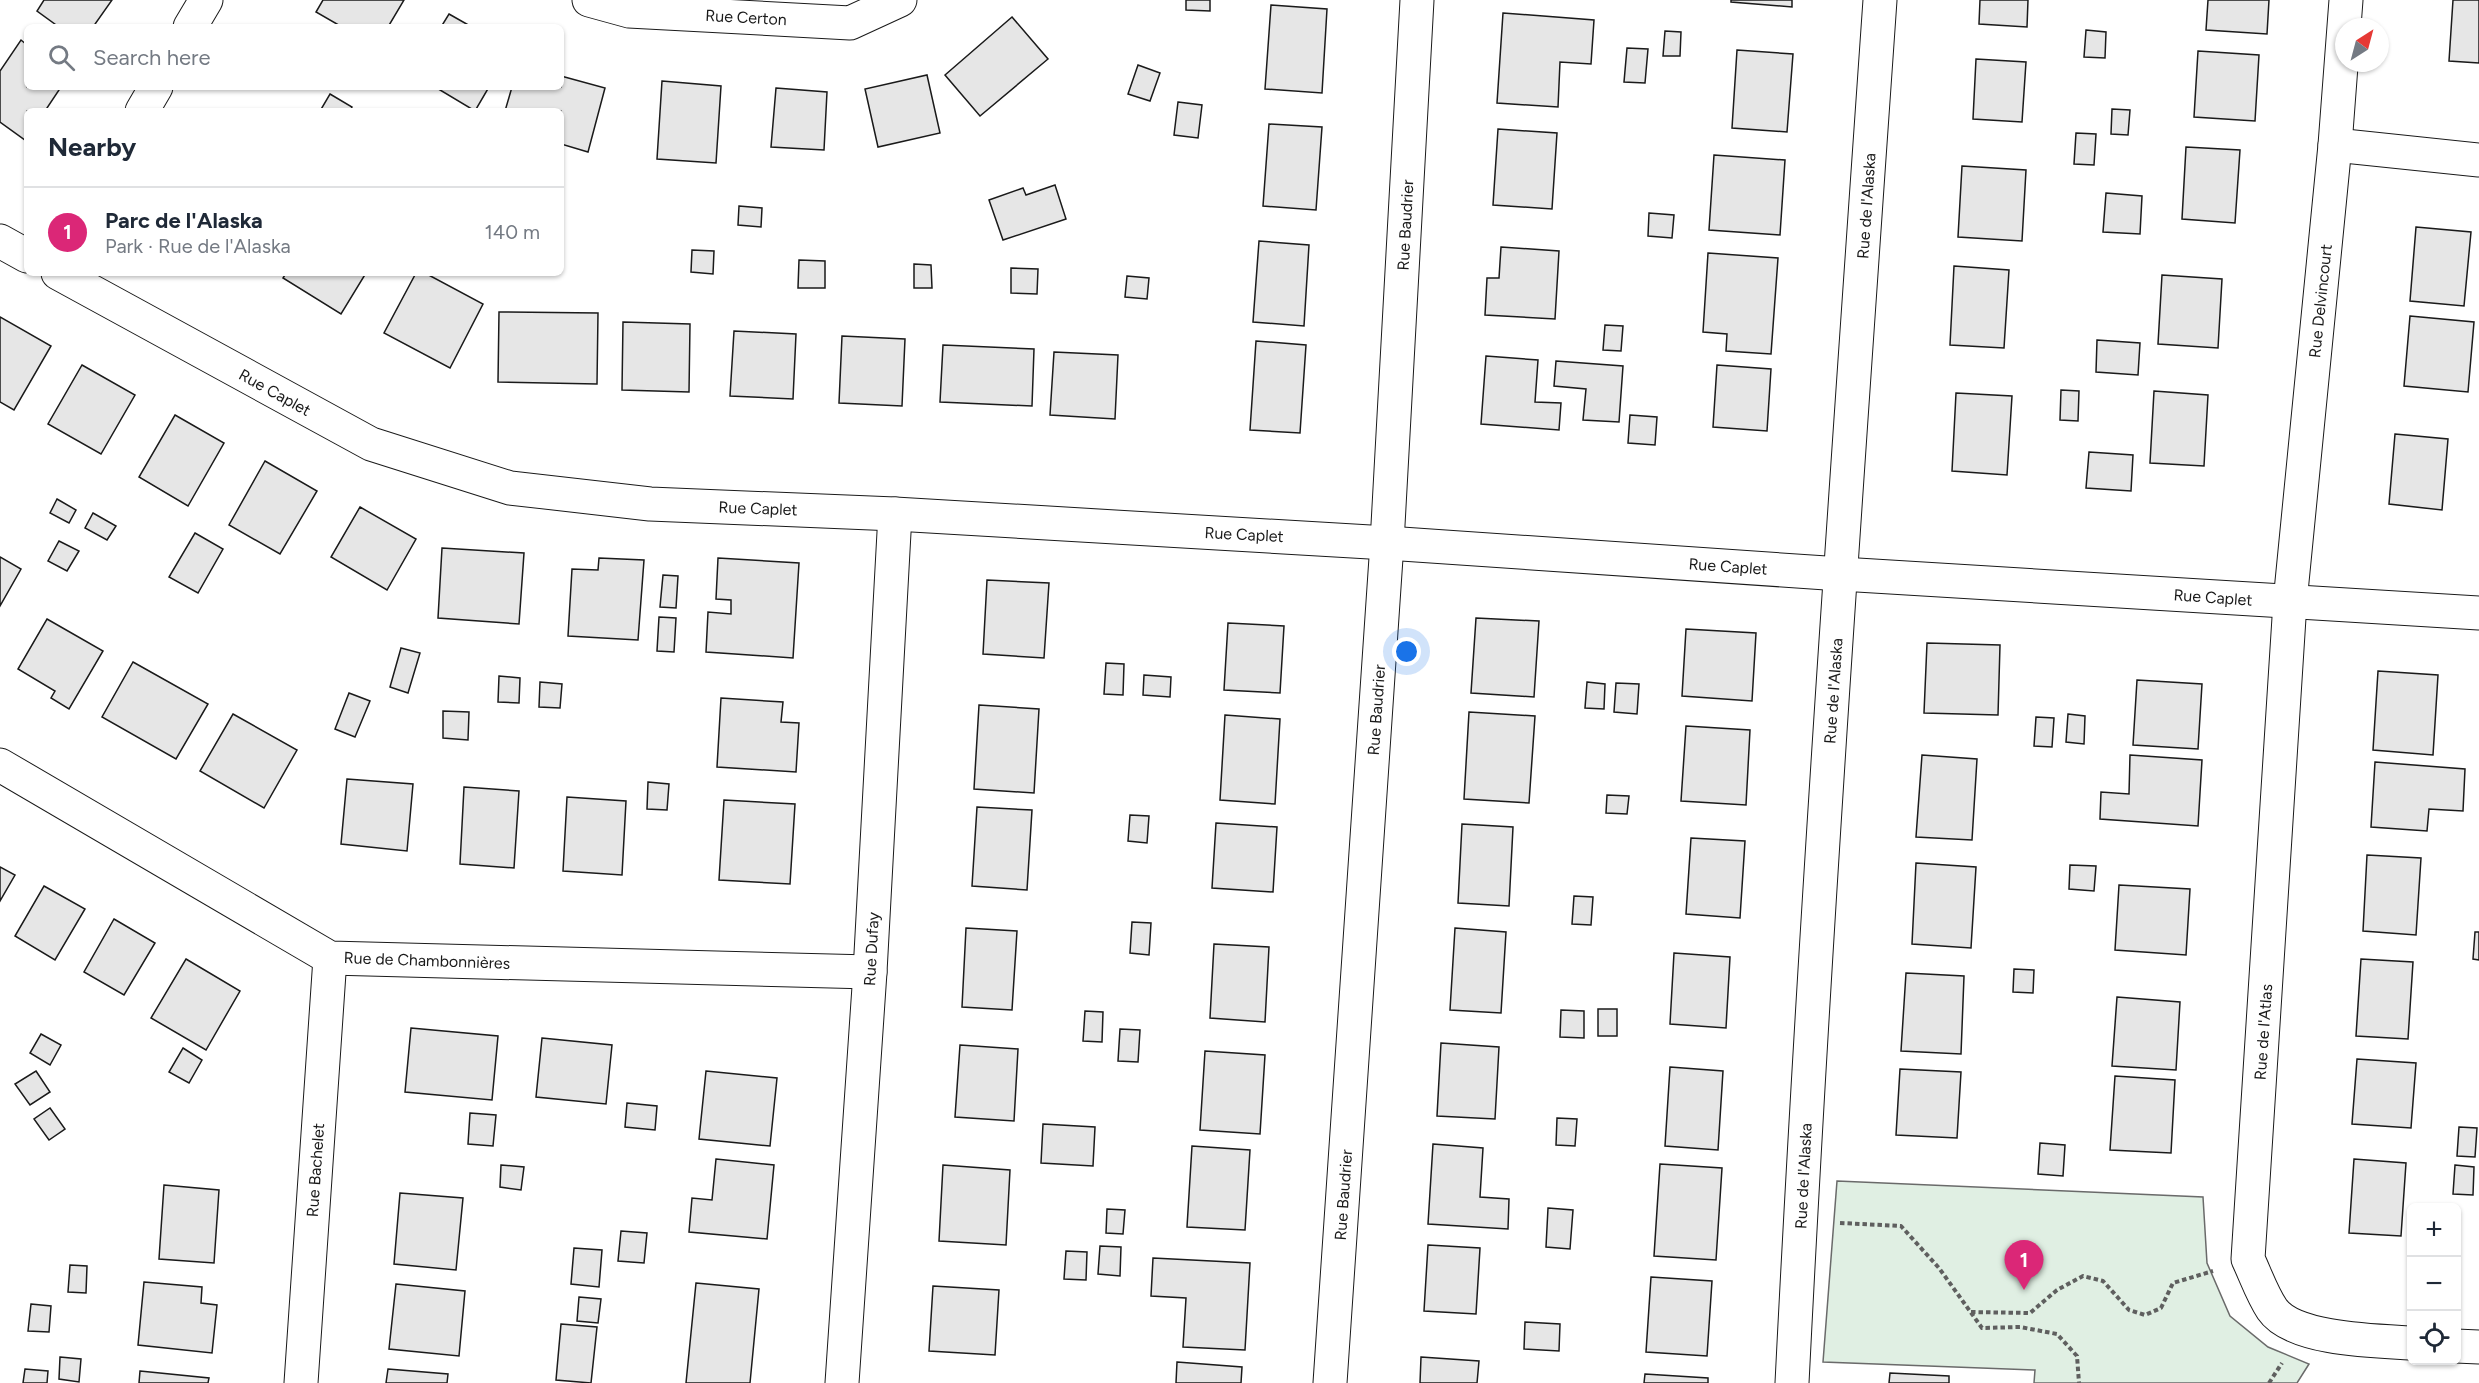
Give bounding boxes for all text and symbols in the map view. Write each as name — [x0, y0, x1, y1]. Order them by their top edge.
street label: Rue Certon — [705, 6, 787, 29]
north arrow — [2335, 18, 2389, 72]
search box — [24, 24, 564, 90]
icon: search — [45, 41, 78, 74]
text: Search here — [93, 44, 211, 71]
text: Nearby — [48, 131, 136, 163]
street label: Rue de l'Alaska — [1853, 152, 1880, 260]
street label: Rue Baudrier — [1394, 178, 1417, 271]
text: Parc de l'Alaska — [105, 207, 263, 234]
text: 1 — [63, 220, 72, 244]
text: 140 m — [485, 220, 540, 244]
text: Park · Rue de l'Alaska — [105, 234, 291, 258]
street label: Rue Delvincourt — [2305, 243, 2336, 359]
street label: Rue Caplet — [236, 365, 314, 420]
street label: Rue Caplet — [718, 498, 798, 519]
street label: Rue Caplet — [1204, 523, 1284, 546]
street label: Rue Caplet — [1688, 554, 1768, 579]
street label: Rue Caplet — [2173, 585, 2253, 610]
your location — [1392, 637, 1421, 666]
street label: Rue de l'Alaska — [1820, 637, 1847, 745]
street label: Rue Baudrier — [1364, 663, 1389, 756]
street label: Rue Dufay — [860, 911, 883, 986]
street label: Rue de Chambonnières — [343, 948, 511, 973]
street label: Rue de l'Atlas — [2251, 983, 2276, 1081]
street label: Rue Bachelet — [303, 1122, 328, 1218]
street label: Rue de l'Alaska — [1791, 1123, 1816, 1230]
street label: Rue Baudrier — [1331, 1148, 1356, 1241]
map controls — [2407, 1203, 2461, 1365]
button: + — [2407, 1203, 2461, 1257]
pin: 1 — [2004, 1240, 2044, 1290]
button: − — [2407, 1257, 2461, 1311]
button: locate — [2407, 1311, 2461, 1365]

